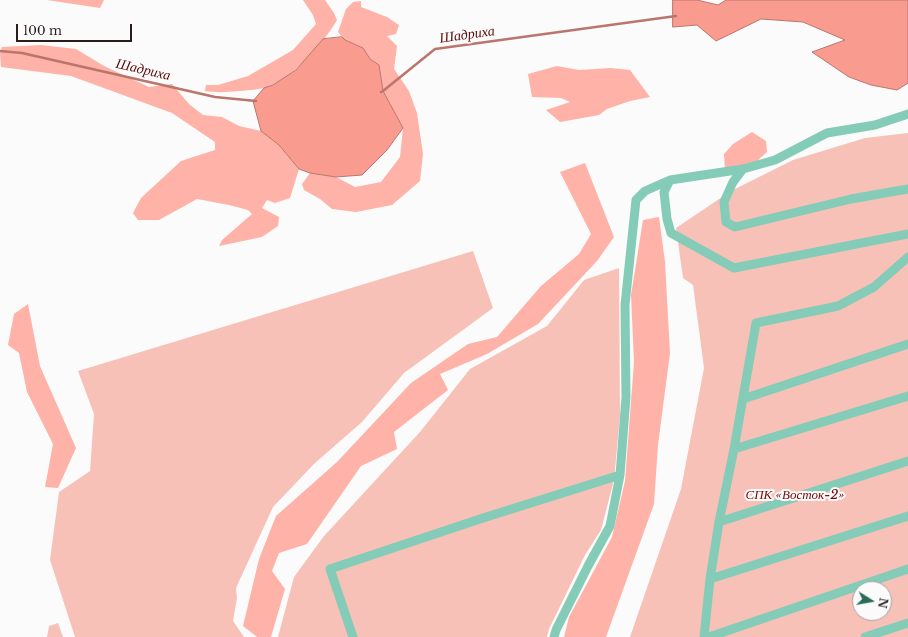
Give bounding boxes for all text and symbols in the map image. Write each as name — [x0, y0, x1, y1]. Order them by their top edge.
scale bar — [18, 16, 134, 42]
text: 100 m — [23, 23, 62, 38]
water label: Шадриха — [438, 23, 496, 47]
water label: Шадриха — [114, 56, 172, 84]
park label: СПК «Восток-2» — [745, 487, 845, 503]
north arrow — [852, 581, 892, 621]
text: N — [875, 597, 891, 610]

